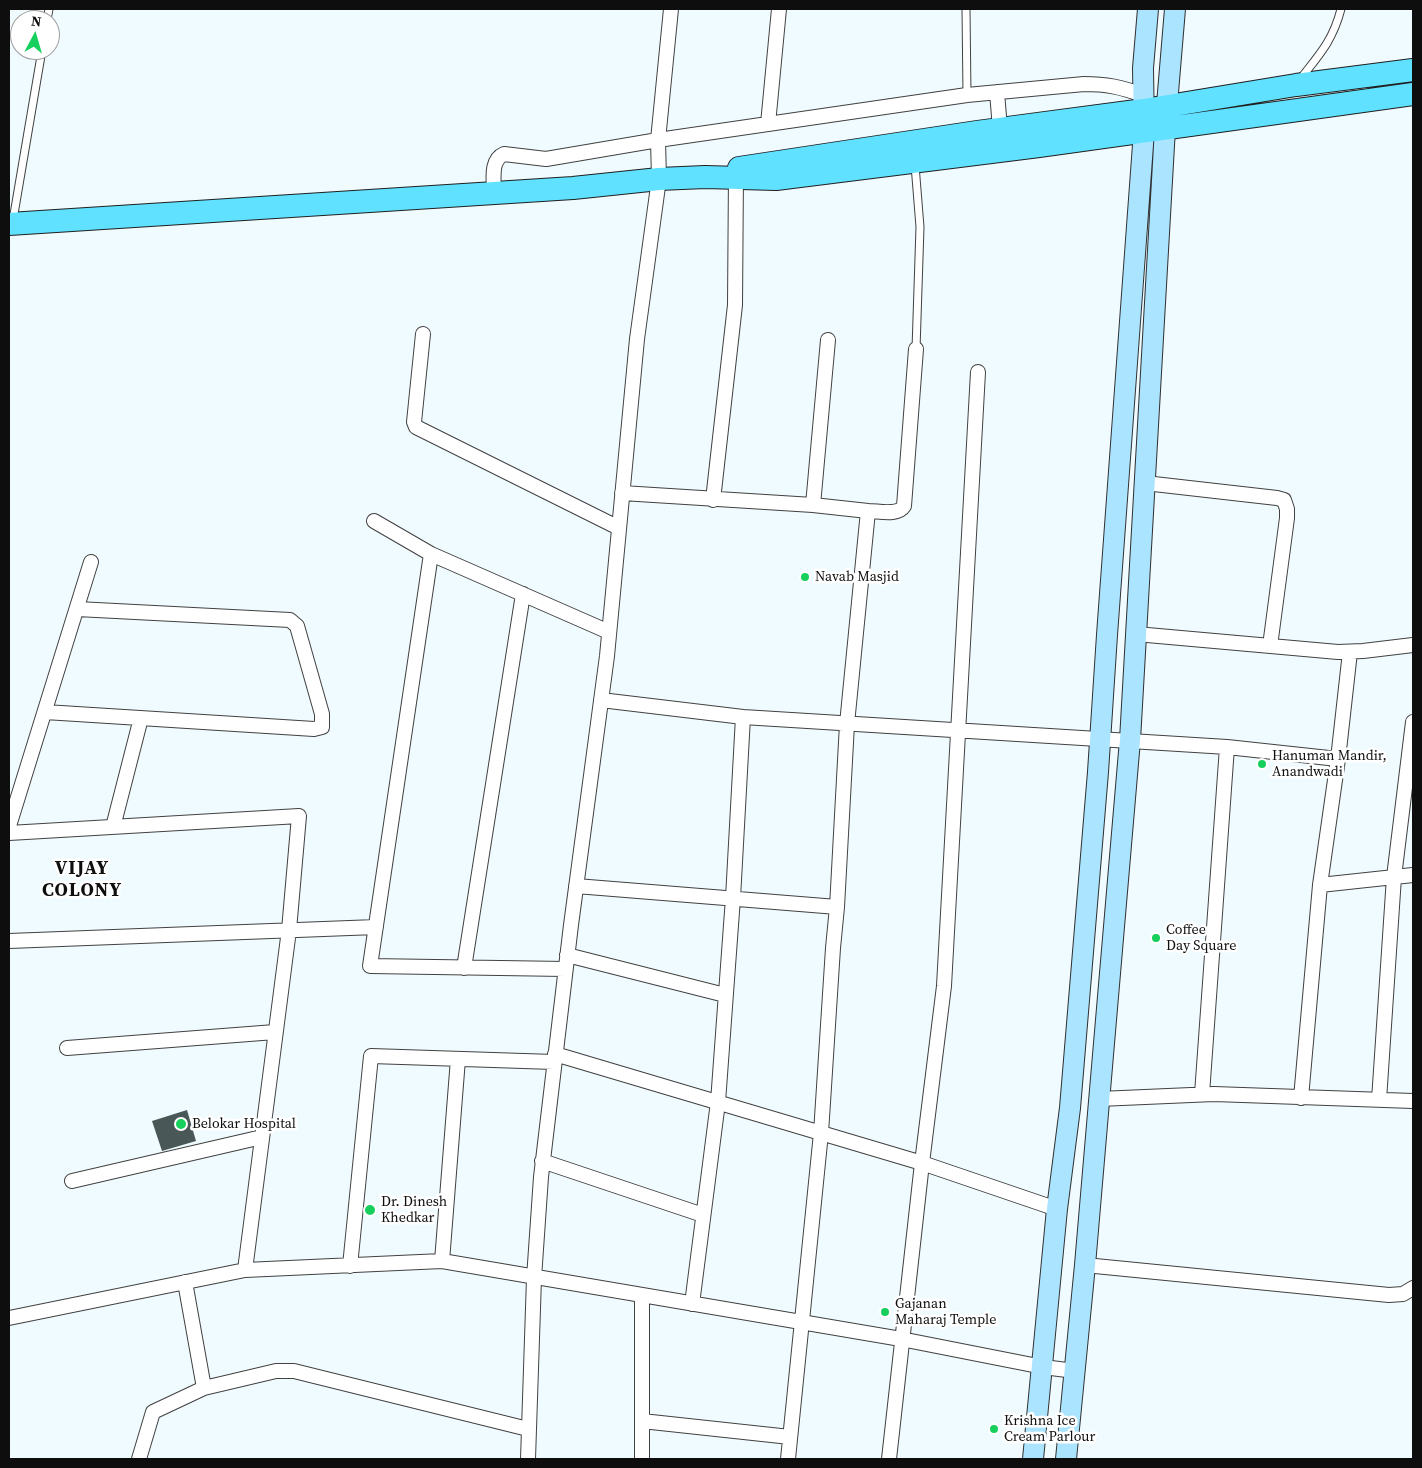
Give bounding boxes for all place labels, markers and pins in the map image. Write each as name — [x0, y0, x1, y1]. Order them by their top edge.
place label: Navab Masjid — [815, 569, 899, 585]
marker: Navab Masjid — [799, 571, 811, 583]
place label: Hanuman Mandir, Anandwadi — [1272, 748, 1387, 780]
marker: Hanuman Mandir, Anandwadi — [1256, 758, 1268, 770]
place label: Coffee Day Square — [1166, 922, 1236, 954]
marker: Coffee Day Square — [1150, 932, 1162, 944]
place label: Belokar Hospital — [192, 1116, 296, 1132]
marker: Belokar Hospital — [174, 1117, 188, 1131]
place label: Dr. Dinesh Khedkar — [381, 1194, 447, 1226]
marker: Dr. Dinesh Khedkar — [363, 1203, 377, 1217]
place label: Gajanan Maharaj Temple — [895, 1296, 996, 1328]
marker: Gajanan Maharaj Temple — [879, 1306, 891, 1318]
place label: Krishna Ice Cream Parlour — [1004, 1413, 1095, 1445]
marker: Krishna Ice Cream Parlour — [988, 1423, 1000, 1435]

